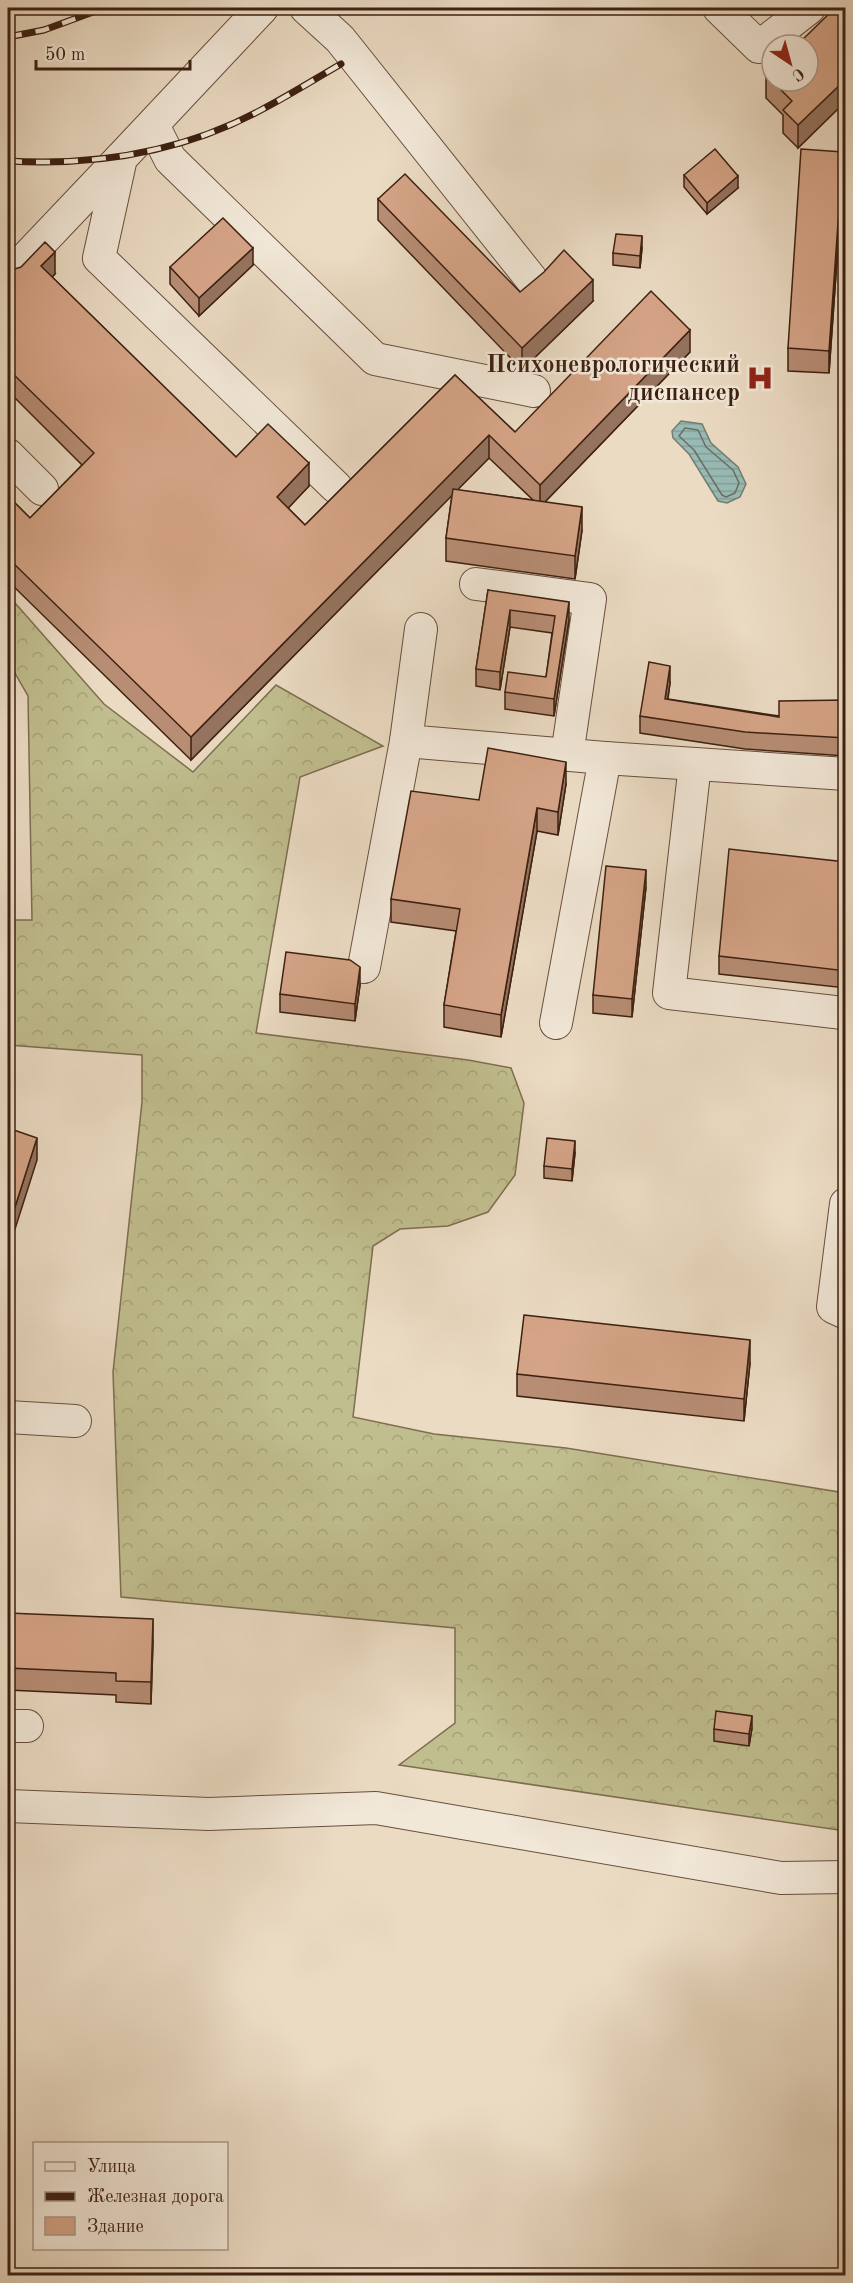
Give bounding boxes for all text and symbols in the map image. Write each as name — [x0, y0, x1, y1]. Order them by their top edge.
scale bar — [36, 33, 190, 71]
north arrow — [760, 33, 820, 93]
text: 50 m — [45, 46, 85, 64]
text: С — [789, 64, 807, 83]
place label: Психоневрологический диспансер — [486, 354, 740, 406]
hospital icon: Психоневрологический диспансер — [745, 363, 775, 393]
legend — [33, 2142, 228, 2250]
text: Улица — [87, 2158, 136, 2176]
text: Железная дорога — [87, 2188, 224, 2206]
text: Здание — [87, 2218, 144, 2236]

